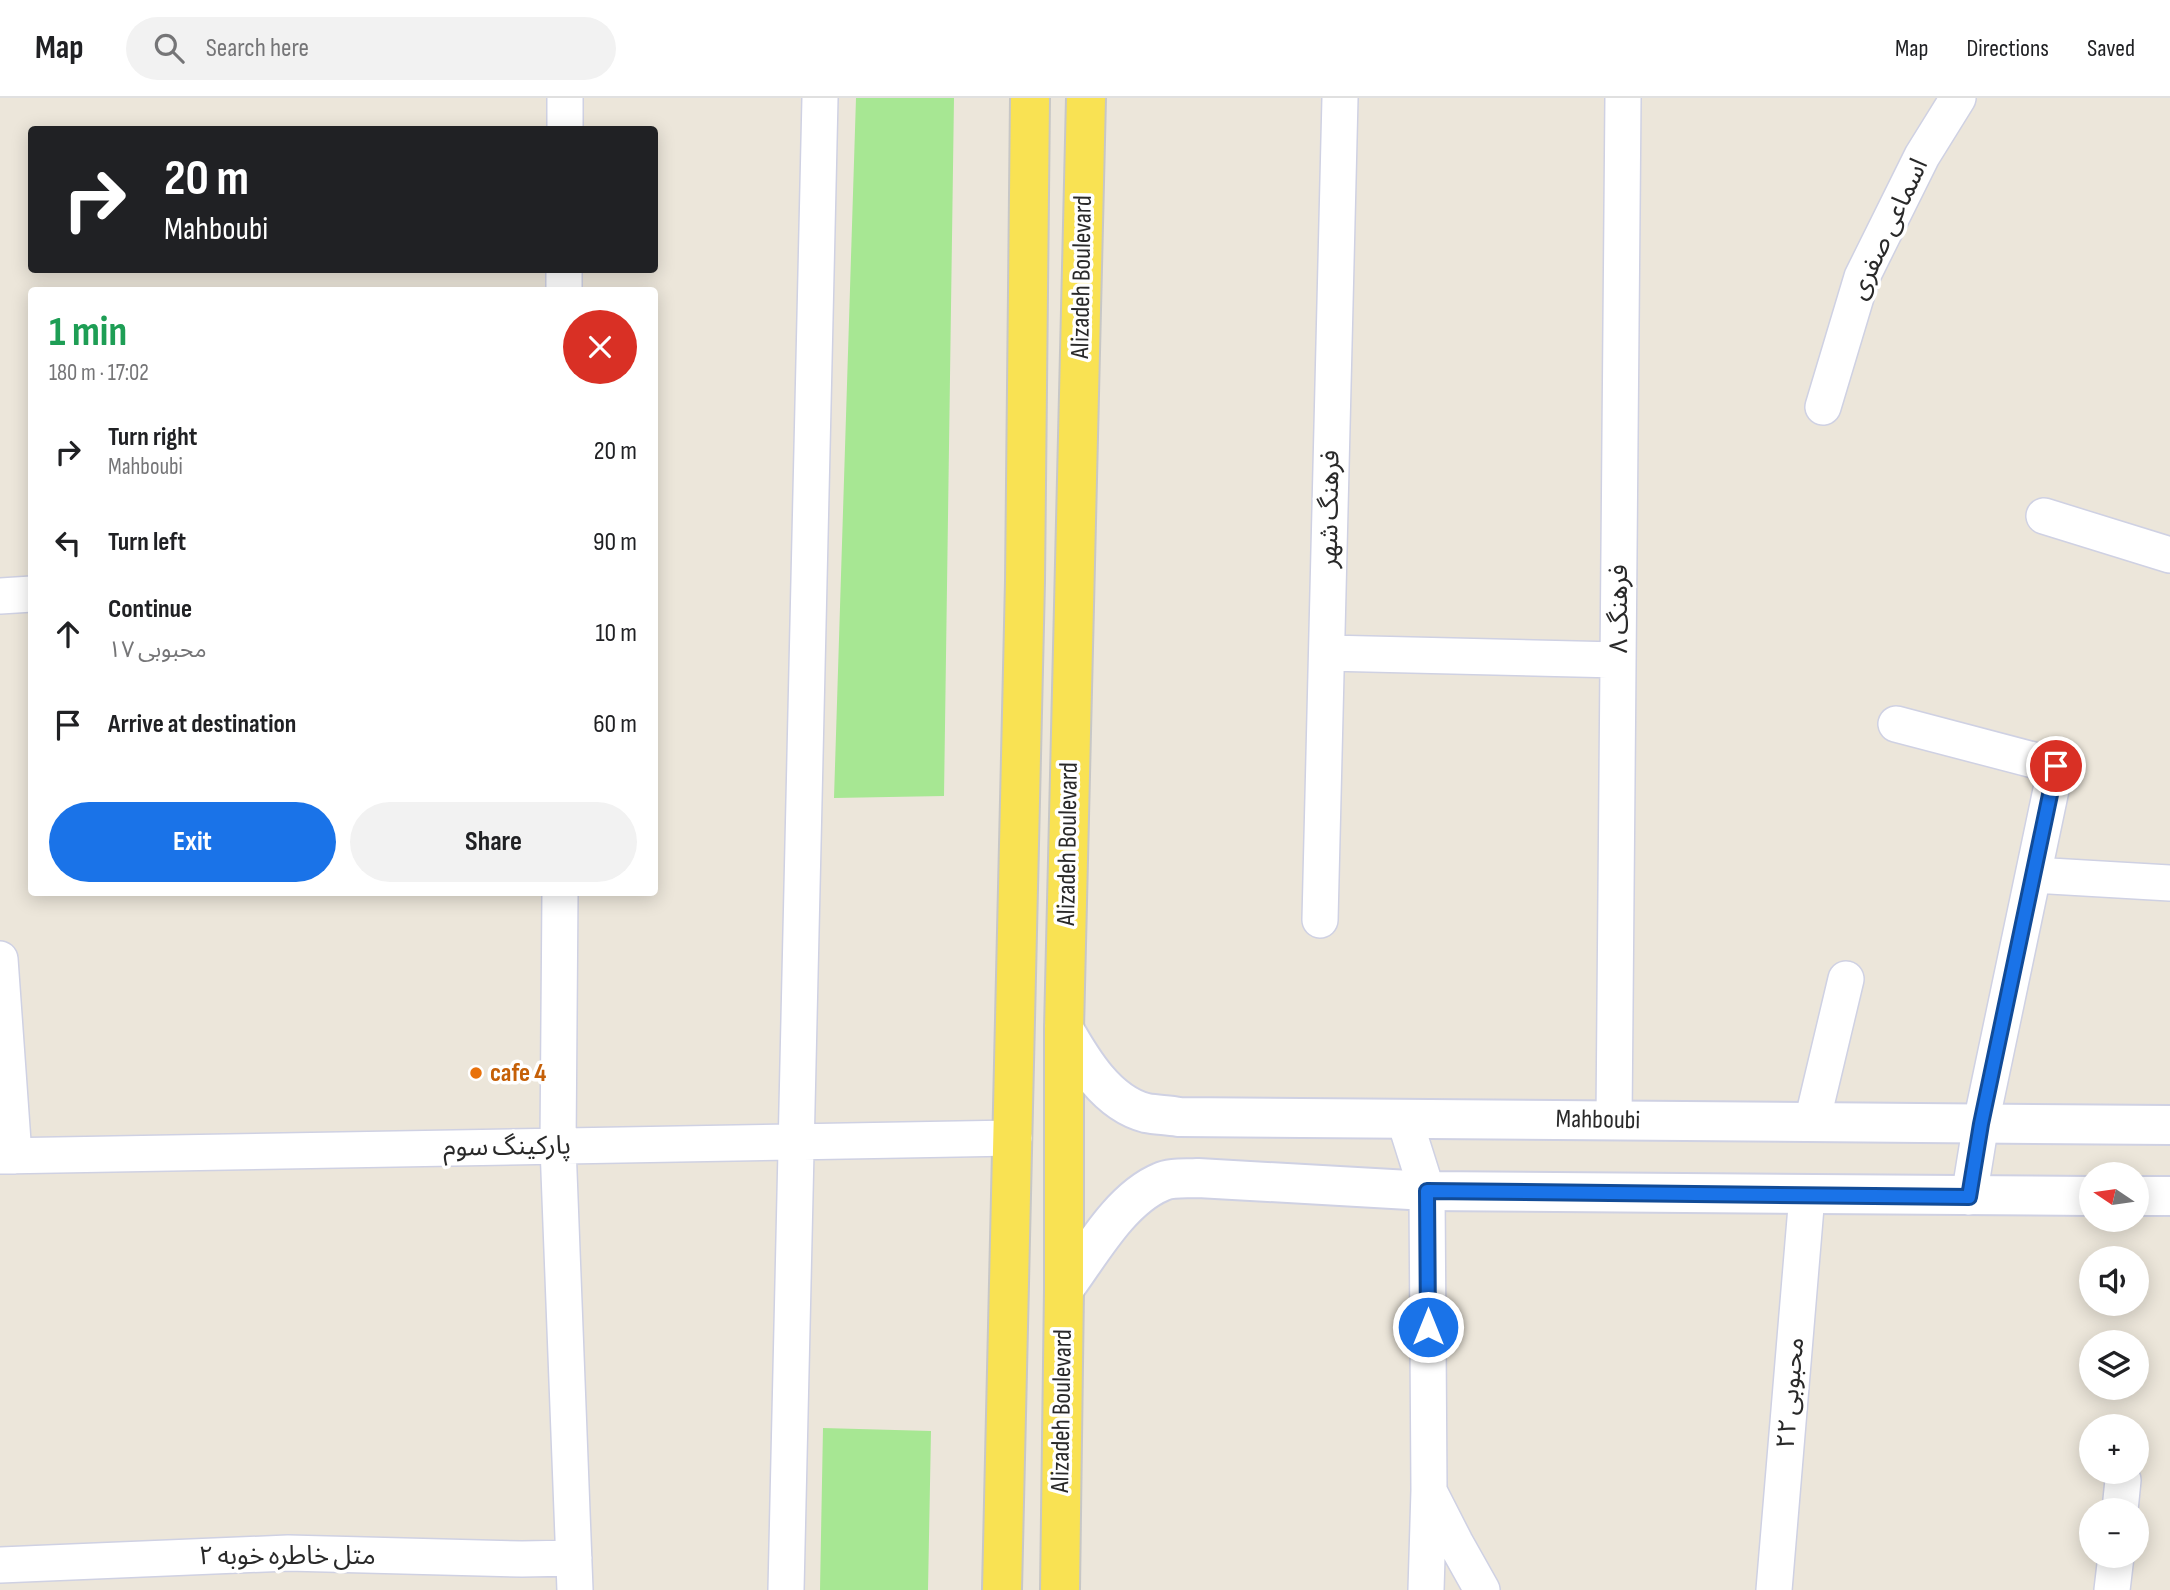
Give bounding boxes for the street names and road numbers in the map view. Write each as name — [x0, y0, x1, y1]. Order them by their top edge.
street label: اسماعی صفری — [1843, 154, 1935, 304]
street label: Alizadeh Boulevard — [1065, 195, 1099, 360]
street label: فرهنگ شهر — [1313, 450, 1347, 569]
street label: فرهنگ ۸ — [1604, 564, 1635, 654]
street label: Alizadeh Boulevard — [1051, 762, 1085, 927]
street label: Mahboubi — [1555, 1104, 1641, 1136]
street label: پارکینگ سوم — [443, 1130, 571, 1167]
street label: Alizadeh Boulevard — [1045, 1329, 1079, 1494]
street label: محبوبی ۲۲ — [1771, 1336, 1811, 1450]
street label: متل خاطره خوبه ۲ — [198, 1541, 376, 1572]

